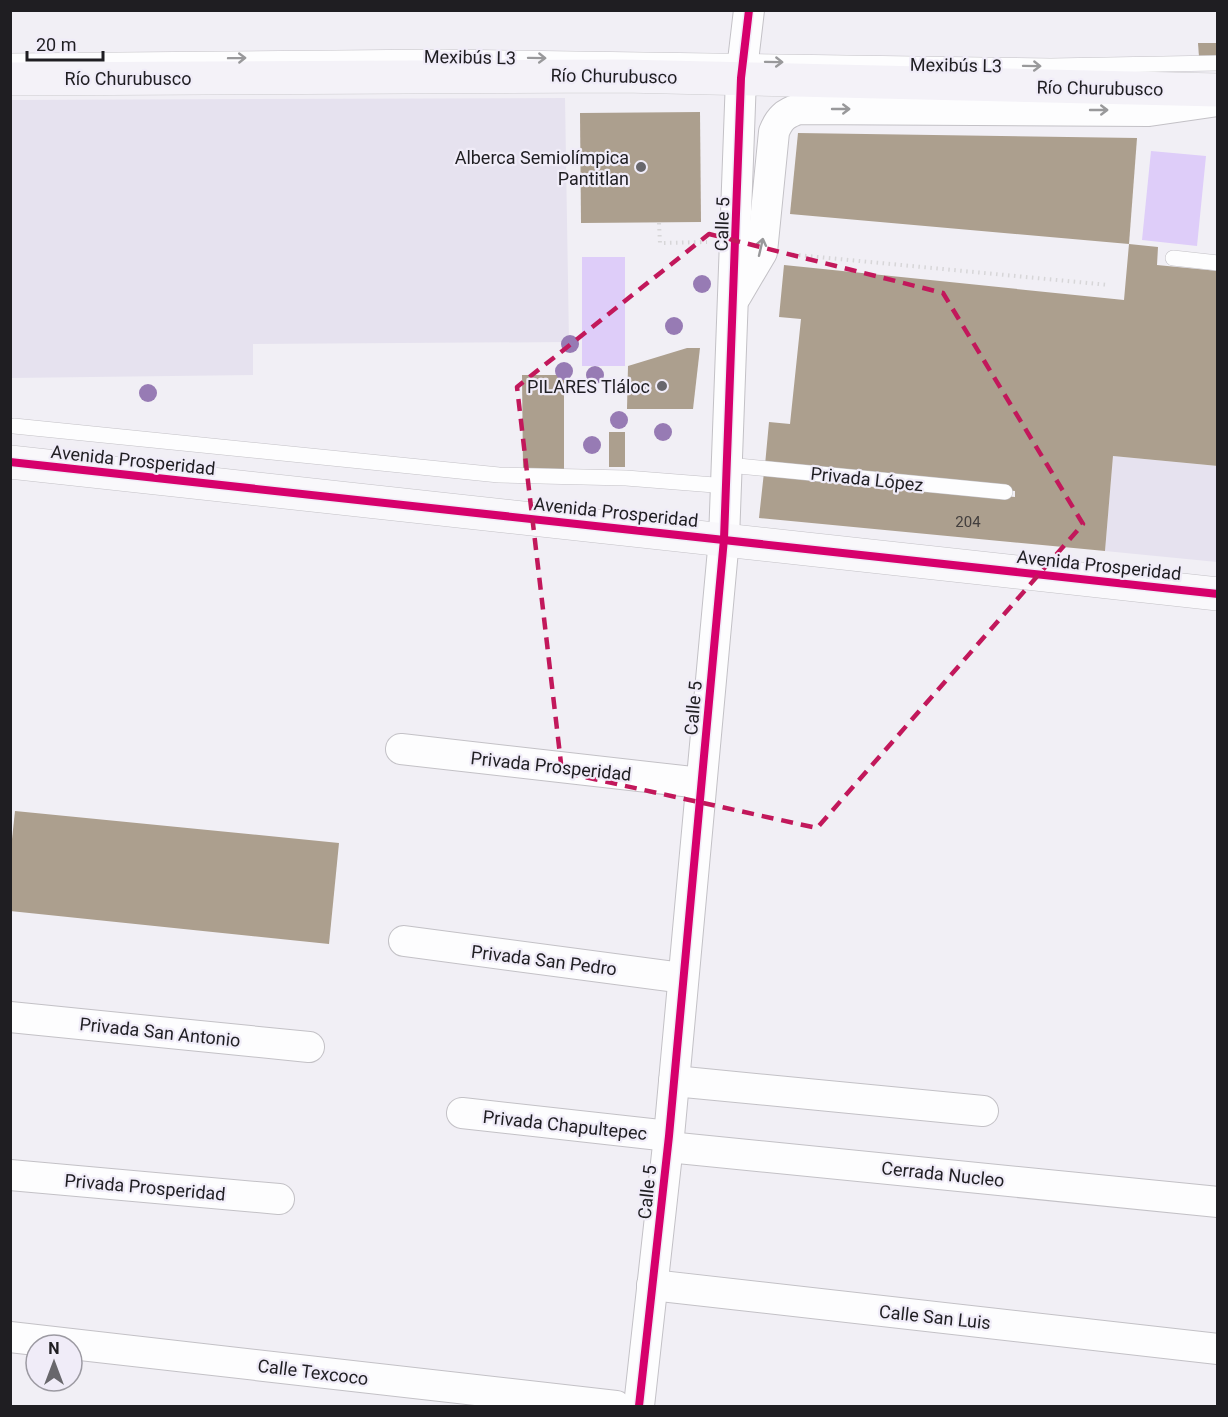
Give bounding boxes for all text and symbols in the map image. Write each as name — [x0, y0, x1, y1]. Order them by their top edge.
scale bar — [27, 24, 104, 62]
text: 20 m — [36, 34, 76, 55]
street label: Mexibús L3 — [424, 46, 516, 68]
one-way arrow — [526, 52, 546, 64]
one-way arrow — [226, 53, 246, 64]
street label: Mexibús L3 — [910, 54, 1002, 76]
one-way arrow — [763, 56, 783, 68]
one-way arrow — [1021, 60, 1041, 71]
street label: Río Churubusco — [550, 64, 678, 88]
street label: Río Churubusco — [65, 68, 191, 89]
street label: Río Churubusco — [1036, 76, 1164, 100]
one-way arrow — [831, 103, 851, 115]
one-way arrow — [1089, 104, 1109, 116]
place label: Alberca Semiolímpica Pantitlan — [455, 147, 629, 189]
marker: Alberca Semiolímpica Pantitlan — [634, 160, 648, 174]
street label: Calle 5 — [711, 196, 733, 252]
one-way arrow — [756, 238, 767, 257]
place label: PILARES Tláloc — [527, 376, 650, 397]
marker: PILARES Tláloc — [655, 379, 669, 393]
street label: Avenida Prosperidad — [50, 441, 216, 479]
street label: Privada López — [810, 463, 924, 495]
street label: Avenida Prosperidad — [533, 493, 699, 531]
house number: 204 — [955, 513, 981, 531]
street label: Avenida Prosperidad — [1016, 546, 1182, 584]
street label: Calle 5 — [680, 680, 706, 736]
street label: Privada Prosperidad — [470, 747, 632, 785]
street label: Privada San Pedro — [470, 941, 618, 979]
street label: Privada San Antonio — [78, 1013, 242, 1051]
street label: Privada Chapultepec — [482, 1106, 648, 1144]
street label: Cerrada Nucleo — [880, 1157, 1006, 1191]
street label: Calle 5 — [634, 1164, 660, 1220]
street label: Privada Prosperidad — [64, 1169, 226, 1205]
street label: Calle San Luis — [878, 1301, 992, 1333]
north arrow — [24, 1333, 84, 1393]
text: N — [48, 1339, 60, 1358]
street label: Calle Texcoco — [256, 1355, 370, 1389]

